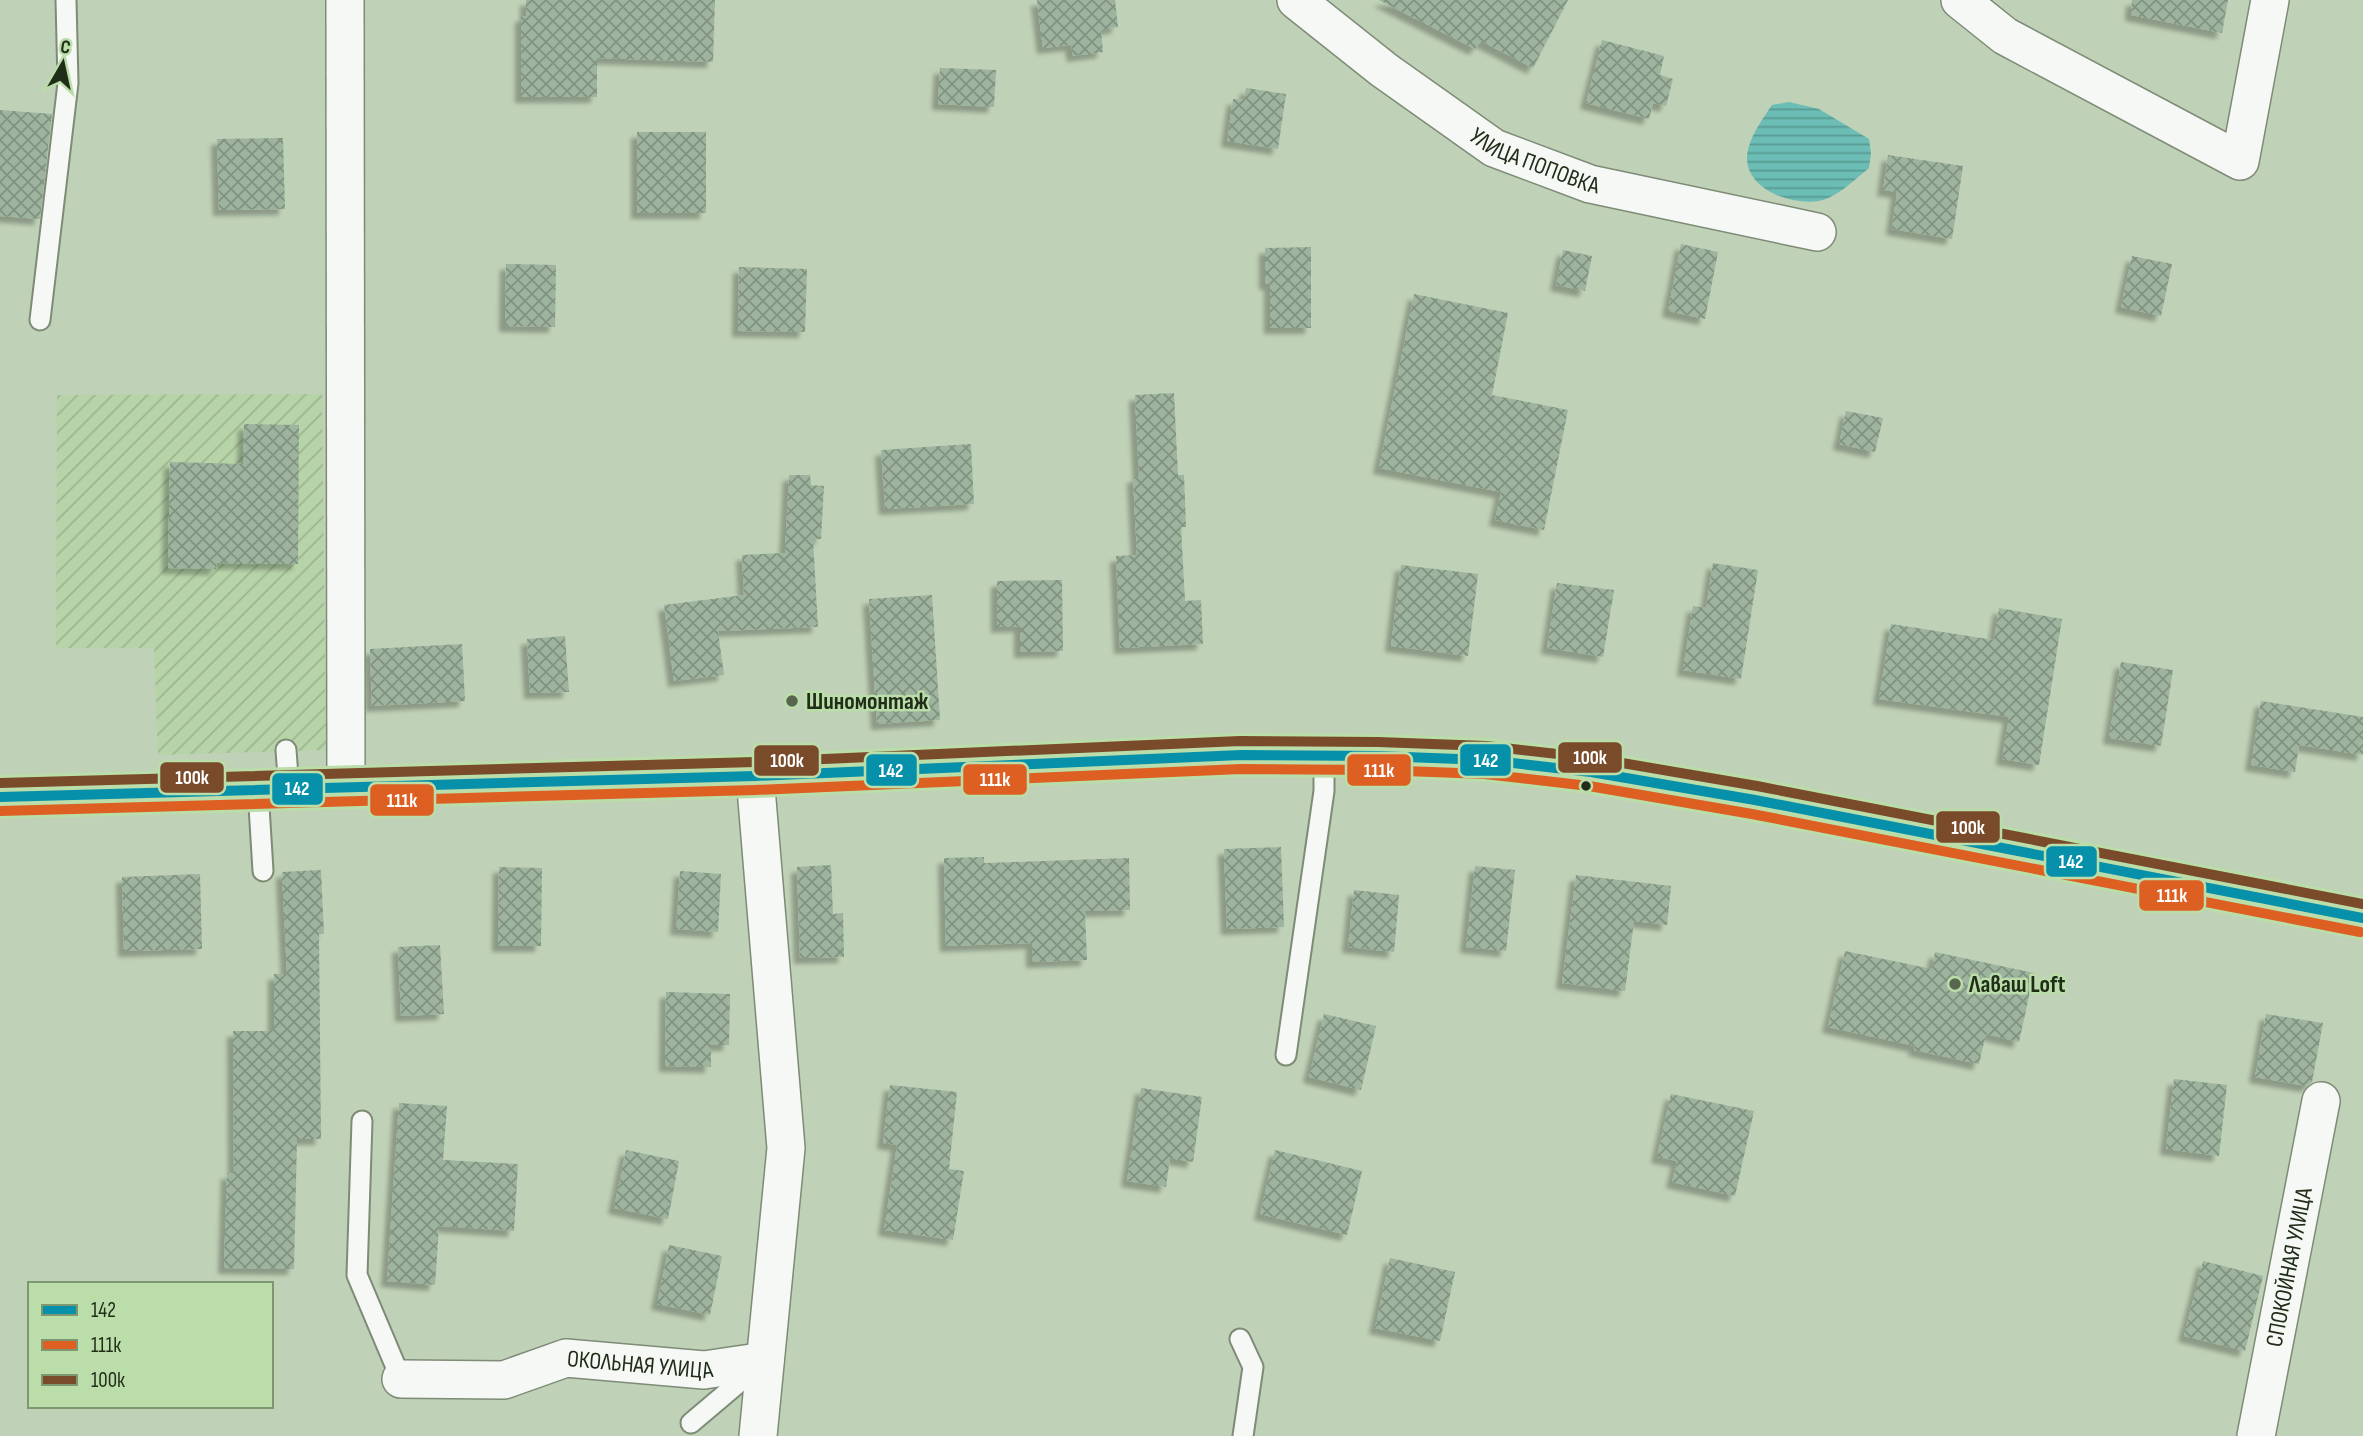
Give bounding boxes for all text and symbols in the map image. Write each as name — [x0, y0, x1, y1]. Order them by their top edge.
north arrow — [28, 28, 98, 98]
text: С — [59, 36, 72, 60]
street label: УЛИЦА ПОПОВКА — [1464, 121, 1603, 201]
place label: Шиномонтаж — [806, 687, 929, 716]
marker: Шиномонтаж — [784, 693, 800, 709]
line badge: 100к — [1557, 741, 1623, 774]
line badge: 142 — [1459, 743, 1512, 777]
line badge: 100к — [753, 744, 820, 777]
text: 100к — [1573, 747, 1607, 770]
text: 100к — [770, 750, 804, 773]
text: 142 — [1474, 750, 1498, 773]
line badge: 142 — [865, 753, 918, 787]
line badge: 111к — [1346, 753, 1412, 787]
text: 142 — [879, 760, 903, 783]
text: 111к — [1364, 760, 1394, 783]
line badge: 100к — [159, 761, 225, 794]
line badge: 111к — [962, 763, 1028, 796]
text: 100к — [175, 767, 209, 790]
text: 111к — [980, 769, 1010, 792]
line badge: 142 — [271, 772, 324, 806]
text: 142 — [285, 778, 309, 801]
unlabelled marker — [1579, 779, 1593, 793]
line badge: 111к — [369, 783, 435, 817]
text: 111к — [387, 790, 417, 813]
line badge: 100к — [1935, 810, 2001, 844]
text: 100к — [1951, 817, 1985, 840]
line badge: 142 — [2045, 845, 2098, 878]
text: 142 — [2059, 851, 2083, 874]
line badge: 111к — [2138, 879, 2205, 912]
text: 111к — [2157, 885, 2187, 908]
place label: Лаваш Loft — [1968, 970, 2066, 999]
marker: Лаваш Loft — [1947, 976, 1963, 992]
street label: СПОКОЙНАЯ УЛИЦА — [2260, 1185, 2319, 1349]
legend — [28, 1282, 273, 1408]
text: 142 — [91, 1298, 116, 1323]
text: 111к — [91, 1333, 121, 1358]
street label: ОКОЛЬНАЯ УЛИЦА — [566, 1344, 715, 1385]
text: 100к — [91, 1368, 125, 1393]

